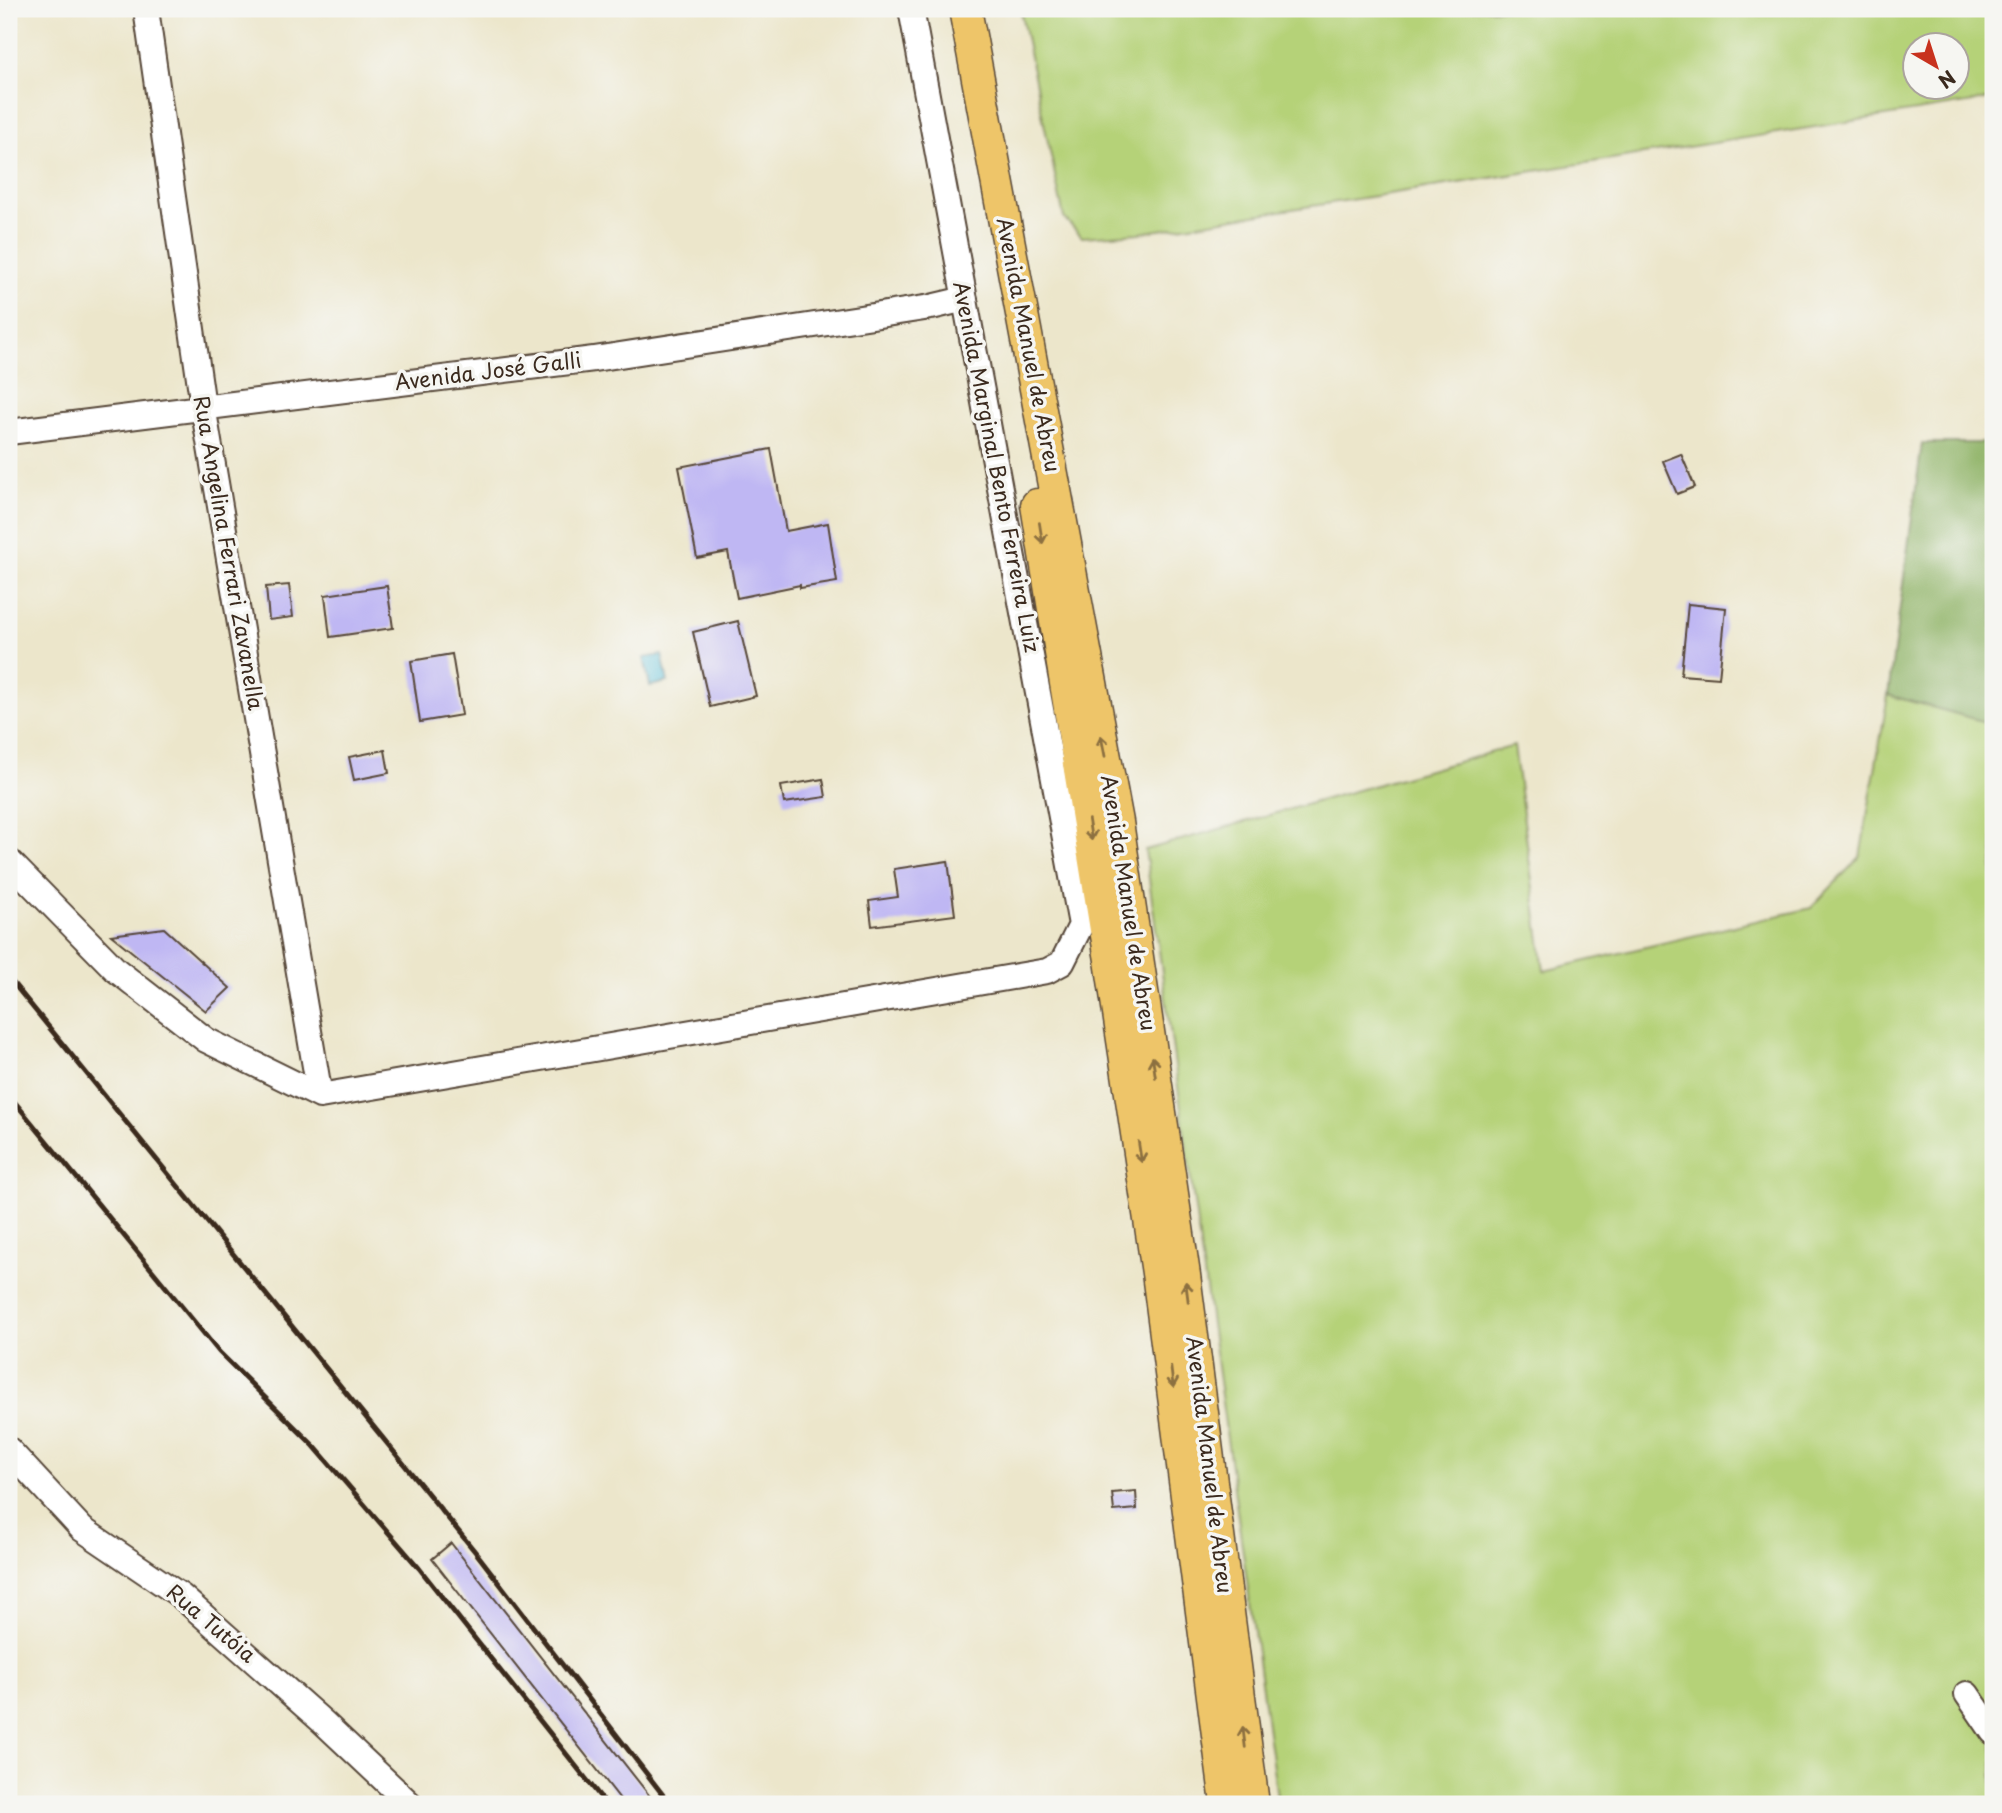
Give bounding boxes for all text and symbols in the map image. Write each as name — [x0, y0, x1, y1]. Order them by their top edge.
north arrow — [1900, 32, 1970, 102]
text: N — [1933, 64, 1962, 96]
street label: Avenida Manuel de Abreu — [990, 214, 1070, 475]
street label: Avenida Marginal Bento Ferreira Luiz — [946, 278, 1050, 655]
street label: Avenida José Galli — [393, 343, 583, 397]
street label: Rua Angelina Ferrari Zavanella — [187, 393, 273, 712]
one-way arrow — [1035, 521, 1048, 544]
one-way arrow — [1096, 735, 1109, 758]
street label: Avenida Manuel de Abreu — [1094, 772, 1166, 1033]
one-way arrow — [1084, 818, 1097, 841]
one-way arrow — [1147, 1056, 1160, 1079]
one-way arrow — [1134, 1140, 1147, 1163]
one-way arrow — [1180, 1281, 1193, 1304]
street label: Avenida Manuel de Abreu — [1179, 1334, 1243, 1595]
one-way arrow — [1165, 1365, 1178, 1388]
street label: Rua Tutóia — [161, 1575, 264, 1670]
one-way arrow — [1238, 1726, 1251, 1748]

